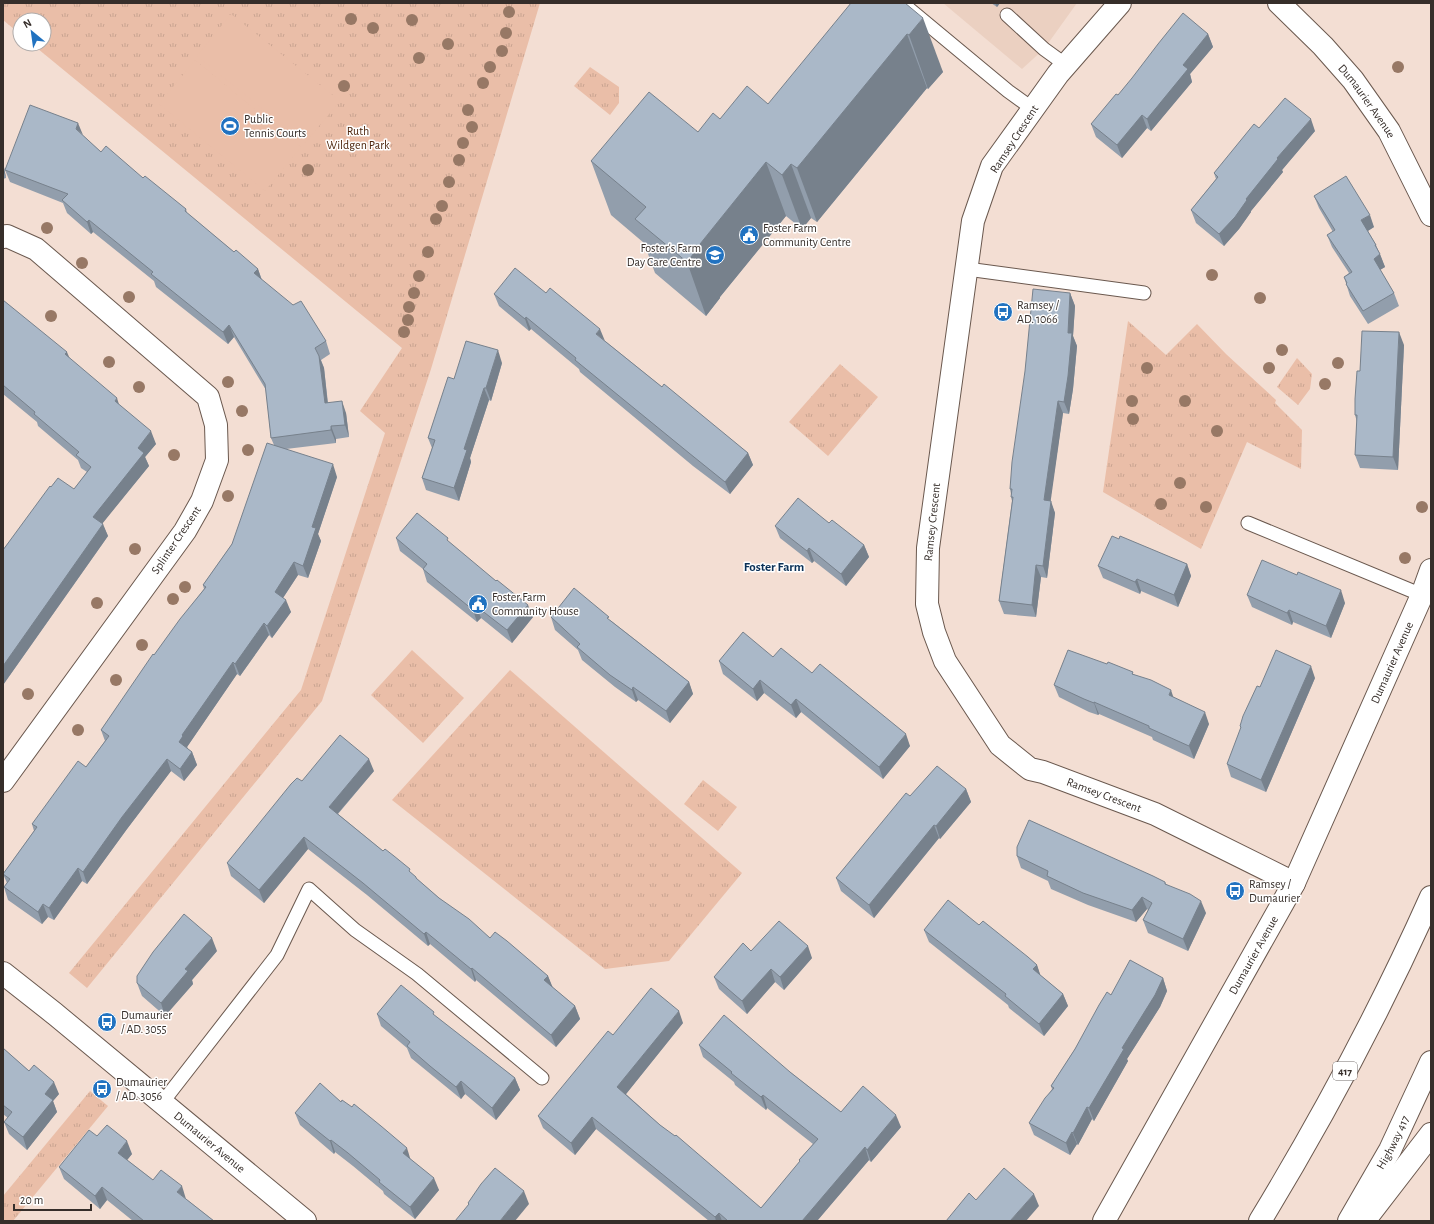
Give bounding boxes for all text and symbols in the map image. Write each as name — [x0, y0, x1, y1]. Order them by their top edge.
north arrow — [12, 12, 52, 52]
text: N — [21, 17, 33, 30]
street label: Dumaurier Avenue — [1336, 62, 1397, 140]
street label: Ramsey Crescent — [988, 103, 1041, 176]
place label: Public Tennis Courts — [244, 113, 306, 139]
sports icon: Public Tennis Courts — [219, 115, 241, 137]
park label: Ruth Wildgen Park — [326, 125, 390, 151]
place label: Foster Farm Community Centre — [763, 222, 851, 249]
public building icon: Foster Farm Community Centre — [738, 224, 760, 246]
place label: Foster's Farm Day Care Centre — [627, 242, 701, 269]
school or university icon: Foster's Farm Day Care Centre — [704, 244, 726, 266]
place label: Ramsey / AD. 1066 — [1017, 299, 1060, 325]
bus stop icon: Ramsey / AD. 1066 — [992, 301, 1014, 323]
street label: Ramsey Crescent — [922, 482, 943, 562]
street label: Splinter Crescent — [149, 504, 203, 576]
district label: Foster Farm — [744, 561, 804, 574]
place label: Foster Farm Community House — [492, 591, 579, 618]
public building icon: Foster Farm Community House — [467, 593, 489, 615]
street label: Dumaurier Avenue — [1369, 620, 1415, 705]
street label: Ramsey Crescent — [1065, 775, 1143, 814]
place label: Ramsey / Dumaurier — [1249, 878, 1300, 904]
bus stop icon: Ramsey / Dumaurier — [1224, 880, 1246, 902]
street label: Dumaurier Avenue — [1227, 914, 1280, 997]
place label: Dumaurier / AD. 3055 — [121, 1009, 172, 1035]
bus stop icon: Dumaurier / AD. 3055 — [96, 1011, 118, 1033]
road number: 417 — [1333, 1062, 1357, 1080]
place label: Dumaurier / AD. 3056 — [116, 1076, 167, 1102]
bus stop icon: Dumaurier / AD. 3056 — [91, 1078, 113, 1100]
street label: Dumaurier Avenue — [172, 1109, 247, 1175]
street label: Highway 417 — [1374, 1114, 1411, 1171]
scale bar — [14, 1186, 91, 1212]
text: 20 m — [20, 1194, 43, 1206]

